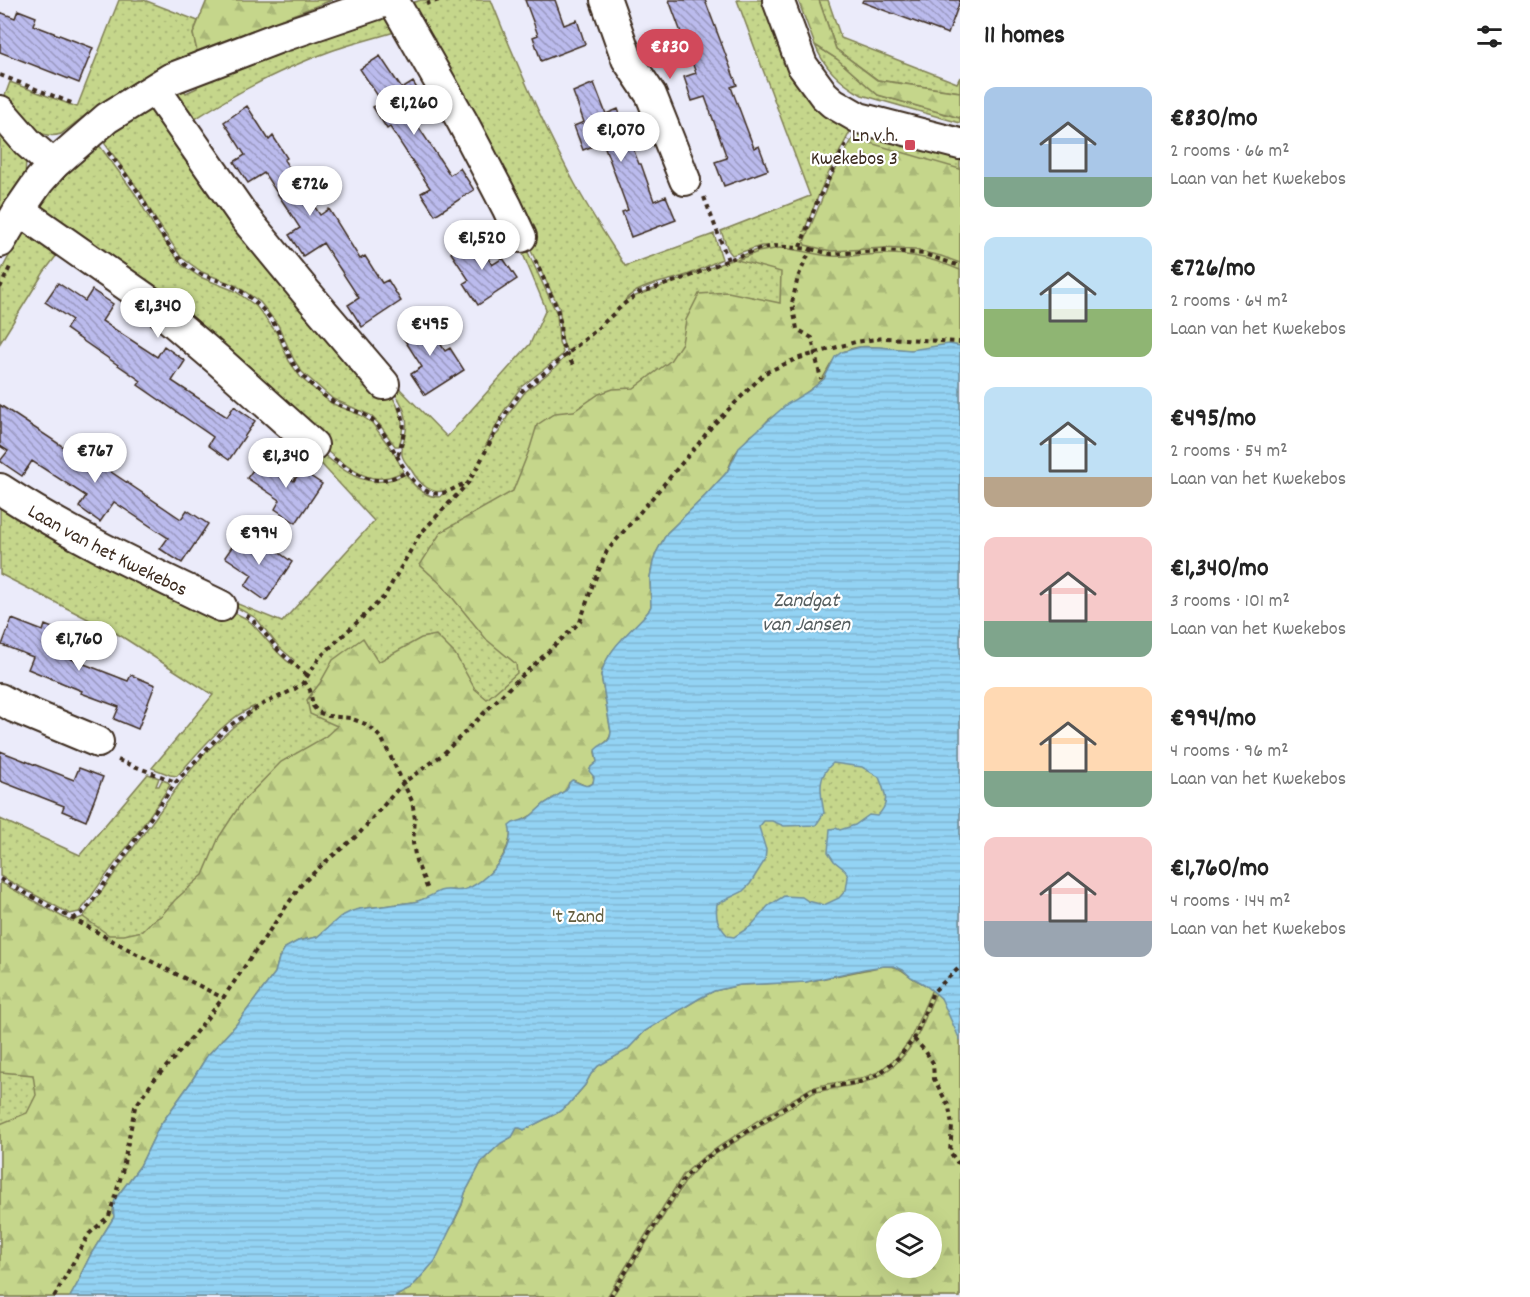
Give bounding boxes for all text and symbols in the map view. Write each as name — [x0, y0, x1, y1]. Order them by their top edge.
text: 11 homes — [984, 18, 1065, 55]
icon: filters — [1473, 20, 1506, 53]
pin: €830 — [634, 29, 706, 80]
text: €830 — [651, 34, 689, 62]
pin: €1,260 — [365, 85, 463, 136]
text: €1,260 — [390, 90, 438, 118]
text: €830/mo — [1170, 101, 1258, 138]
icon: home — [1032, 111, 1104, 183]
pin: €1,070 — [572, 112, 670, 163]
text: €1,070 — [597, 117, 645, 145]
place label: Ln v.h. Kwekebos 3 — [811, 123, 898, 174]
marker: Ln v.h. Kwekebos 3 — [903, 138, 917, 152]
text: 2 rooms · 66 m² — [1170, 138, 1290, 166]
pin: €726 — [274, 166, 346, 217]
text: Laan van het Kwekebos — [1170, 166, 1346, 194]
text: €726 — [291, 171, 329, 199]
pin: €1,520 — [433, 220, 531, 271]
text: €1,520 — [458, 225, 506, 253]
text: €726/mo — [1170, 251, 1255, 288]
icon: home — [1032, 261, 1104, 333]
pin: €1,340 — [109, 288, 207, 339]
text: 2 rooms · 64 m² — [1170, 288, 1288, 316]
text: €1,340 — [134, 293, 182, 321]
pin: €495 — [394, 306, 466, 357]
text: €495 — [411, 311, 449, 339]
text: Laan van het Kwekebos — [1170, 316, 1346, 344]
text: €495/mo — [1170, 401, 1256, 438]
icon: home — [1032, 411, 1104, 483]
pin: €767 — [59, 433, 131, 484]
text: €767 — [77, 438, 113, 466]
pin: €1,340 — [237, 438, 335, 489]
text: 2 rooms · 54 m² — [1170, 438, 1288, 466]
text: €1,340 — [262, 443, 310, 471]
text: Laan van het Kwekebos — [1170, 466, 1346, 494]
street label: Laan van het Kwekebos — [22, 499, 191, 605]
pin: €994 — [223, 515, 295, 566]
text: €994 — [240, 520, 278, 548]
text: €1,340/mo — [1170, 551, 1269, 588]
icon: home — [1032, 561, 1104, 633]
water label: Zandgat van Jansen — [762, 587, 851, 641]
text: 3 rooms · 101 m² — [1170, 588, 1290, 616]
text: Laan van het Kwekebos — [1170, 616, 1346, 644]
pin: €1,760 — [30, 621, 128, 672]
text: €1,760 — [55, 626, 103, 654]
text: €994/mo — [1170, 701, 1256, 738]
icon: home — [1032, 711, 1104, 783]
text: 4 rooms · 96 m² — [1170, 738, 1289, 766]
text: Laan van het Kwekebos — [1170, 766, 1346, 794]
text: €1,760/mo — [1170, 851, 1269, 888]
icon: home — [1032, 861, 1104, 933]
text: 4 rooms · 144 m² — [1170, 888, 1291, 916]
park label: 't Zand — [552, 904, 604, 932]
text: Laan van het Kwekebos — [1170, 916, 1346, 944]
map controls — [876, 1212, 942, 1278]
button: layers — [876, 1212, 942, 1278]

